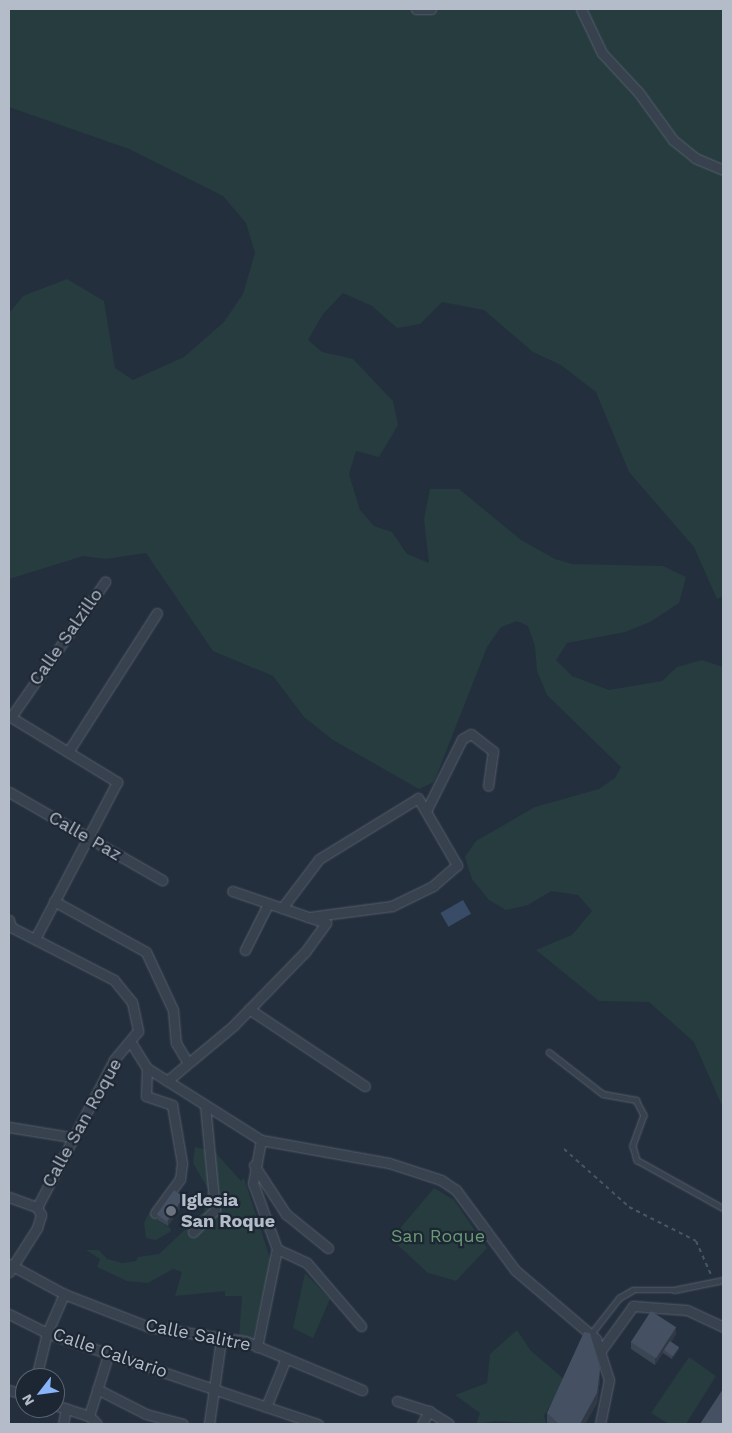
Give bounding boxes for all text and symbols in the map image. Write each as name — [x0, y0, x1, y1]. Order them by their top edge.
street label: Calle Salzillo — [25, 584, 107, 690]
street label: Calle Paz — [45, 806, 125, 866]
street label: Calle San Roque — [38, 1055, 126, 1191]
place label: Iglesia San Roque — [181, 1190, 275, 1232]
marker: Iglesia San Roque — [165, 1205, 177, 1217]
park label: San Roque — [391, 1225, 485, 1247]
street label: Calle Salitre — [143, 1314, 253, 1356]
street label: Calle Calvario — [50, 1323, 170, 1383]
north arrow — [15, 1368, 65, 1418]
text: N — [18, 1392, 37, 1408]

